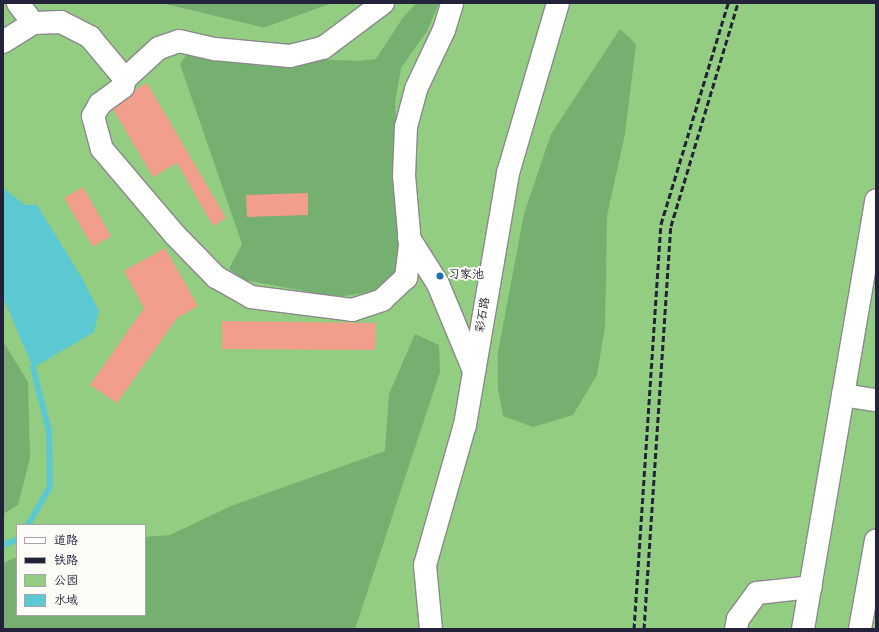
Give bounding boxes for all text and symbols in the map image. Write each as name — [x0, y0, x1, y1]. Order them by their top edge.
place label: 习家池 — [448, 269, 484, 283]
marker: 习家池 — [435, 271, 445, 281]
street label: 彩石路 — [474, 296, 494, 334]
legend — [16, 524, 146, 616]
text: 道路 — [54, 533, 78, 549]
text: 铁路 — [54, 553, 78, 569]
text: 公园 — [54, 573, 78, 589]
text: 水域 — [54, 593, 78, 609]

